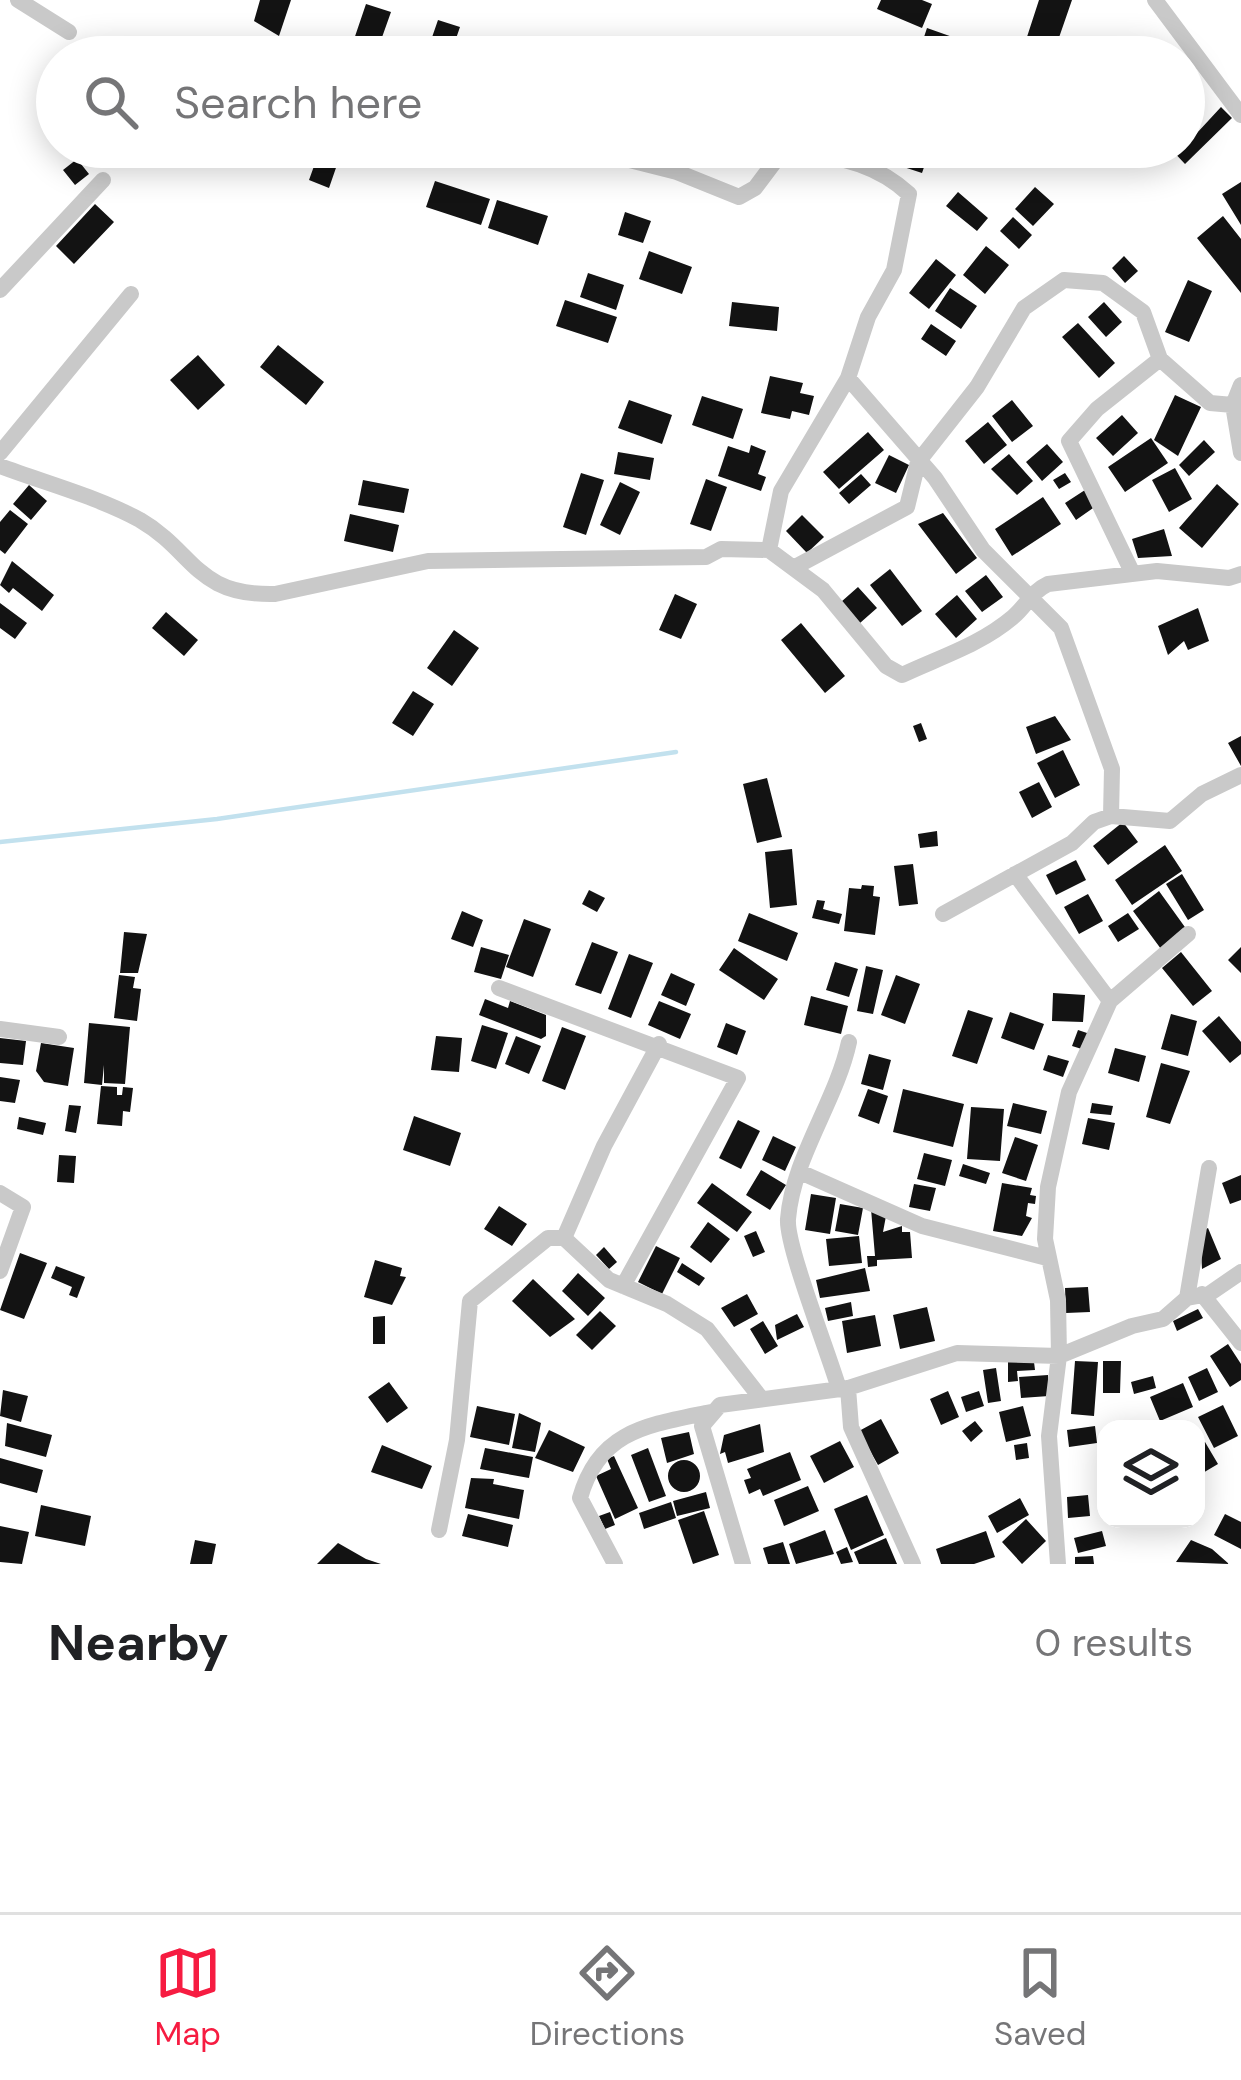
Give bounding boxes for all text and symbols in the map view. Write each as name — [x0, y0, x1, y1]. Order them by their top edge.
search box — [36, 36, 1205, 168]
icon: search — [78, 69, 144, 135]
text: Search here — [174, 73, 422, 132]
map controls — [1097, 1420, 1205, 1528]
button: layers — [1097, 1420, 1205, 1528]
text: Nearby — [48, 1609, 229, 1676]
text: 0 results — [1035, 1617, 1193, 1668]
tab: Map — [154, 1940, 221, 2055]
tab: Directions — [530, 1940, 685, 2055]
tab: Saved — [994, 1940, 1087, 2055]

